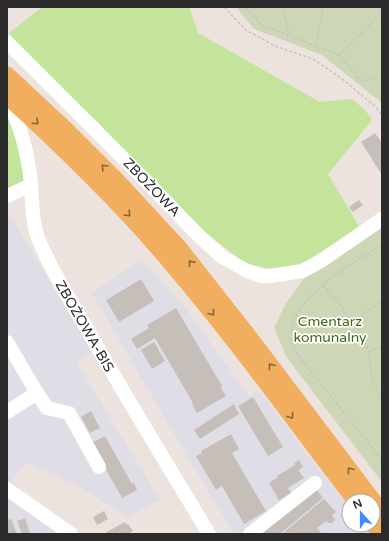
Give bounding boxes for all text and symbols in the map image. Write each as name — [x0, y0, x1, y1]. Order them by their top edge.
one-way arrow — [31, 117, 39, 125]
street label: ZBOŻOWA — [120, 155, 184, 220]
one-way arrow — [101, 164, 109, 172]
one-way arrow — [123, 209, 130, 217]
one-way arrow — [189, 261, 196, 268]
street label: ZBOŻOWA-BIS — [52, 278, 118, 375]
one-way arrow — [207, 308, 214, 315]
park label: Cmentarz komunalny — [293, 313, 367, 346]
one-way arrow — [269, 363, 276, 370]
one-way arrow — [286, 412, 294, 419]
one-way arrow — [347, 467, 354, 474]
north arrow — [341, 493, 381, 533]
text: N — [351, 496, 364, 512]

